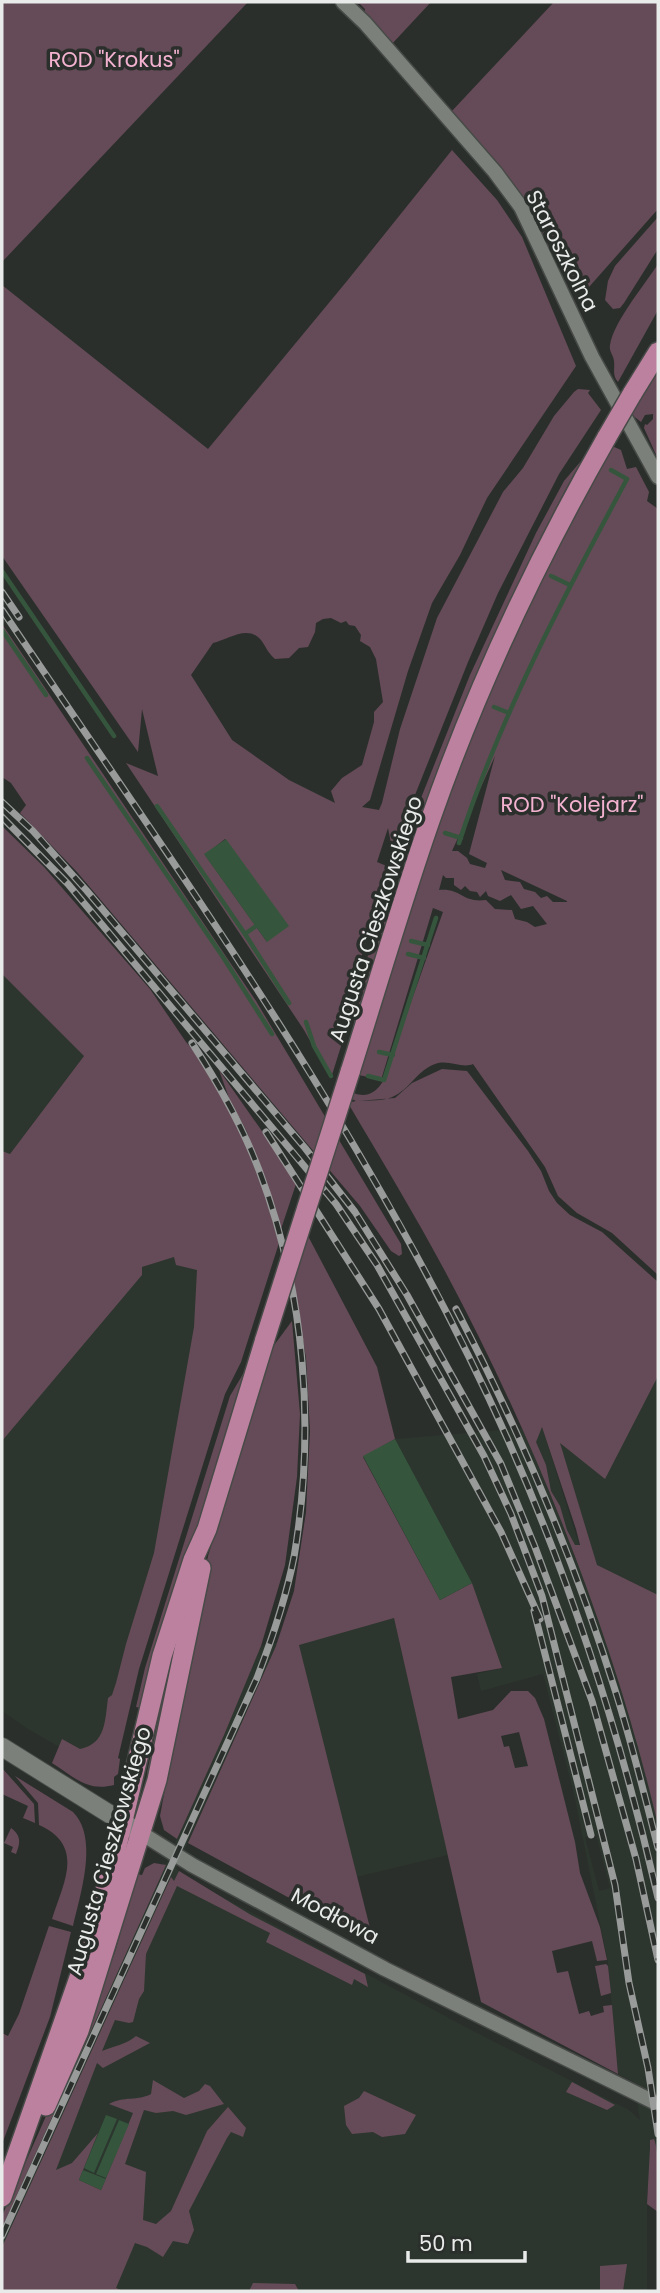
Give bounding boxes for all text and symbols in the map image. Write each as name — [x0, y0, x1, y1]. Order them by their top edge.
park label: ROD "Krokus" — [48, 45, 180, 74]
street label: Staroszkolna — [519, 185, 606, 317]
park label: ROD "Kolejarz" — [501, 790, 644, 819]
street label: Augusta Cieszkowskiego — [322, 792, 429, 1046]
street label: Augusta Cieszkowskiego — [59, 1723, 158, 1979]
street label: Modłowa — [286, 1880, 384, 1951]
scale bar — [408, 2220, 525, 2264]
text: 50 m — [419, 2229, 473, 2258]

